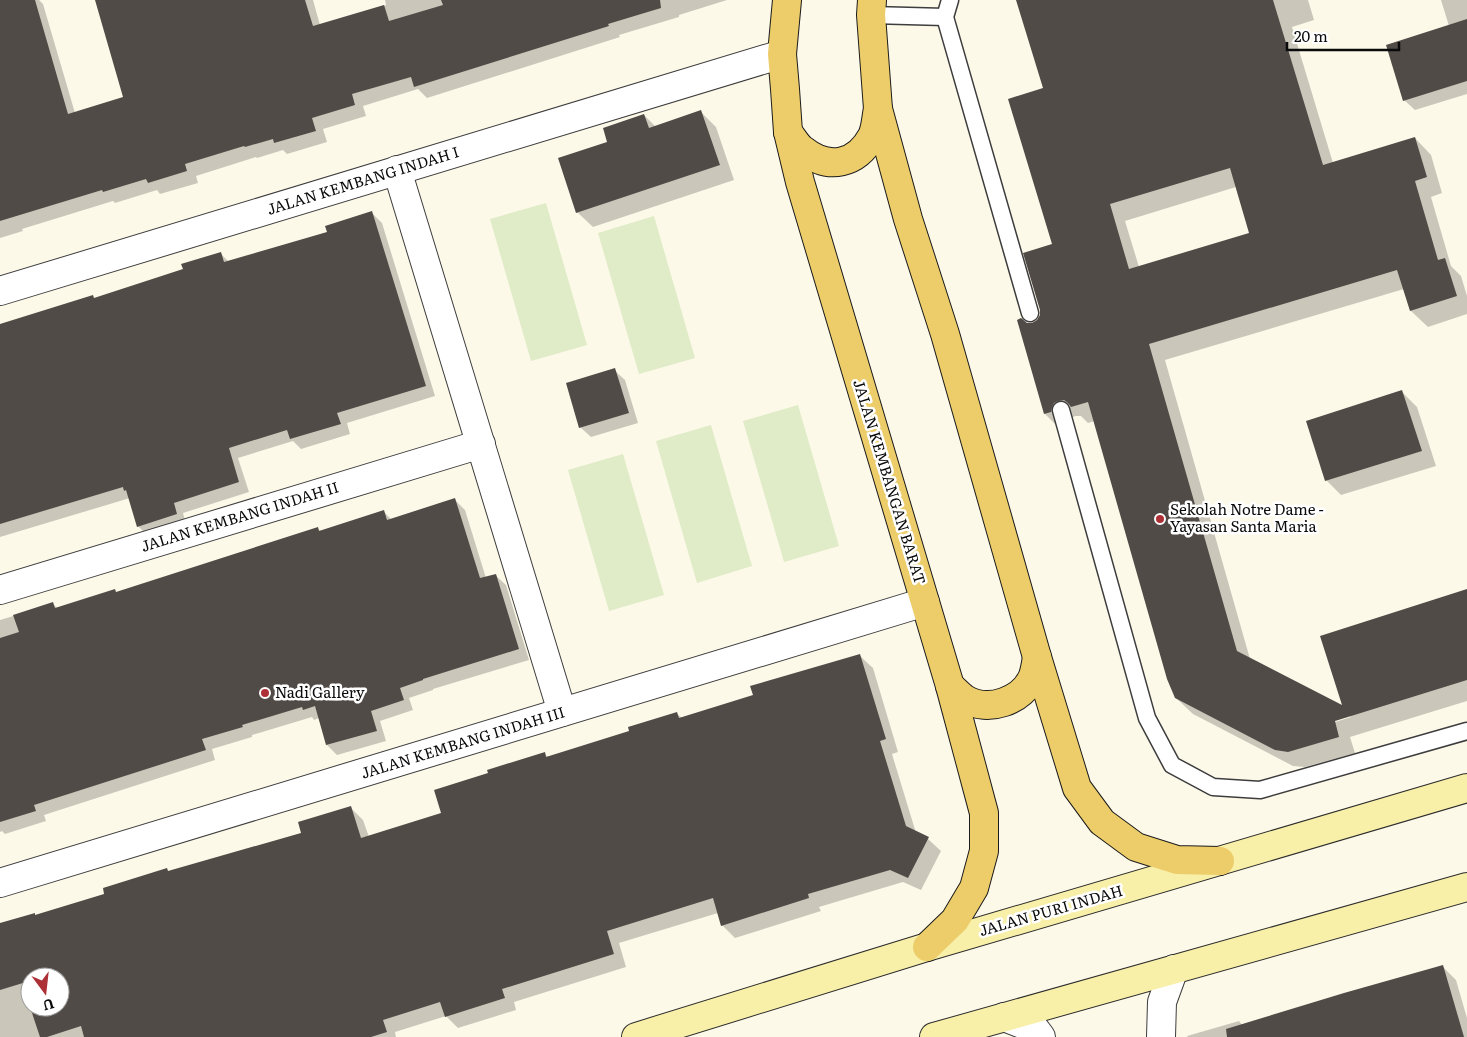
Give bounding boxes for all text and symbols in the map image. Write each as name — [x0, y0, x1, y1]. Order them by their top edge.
scale bar — [1287, 20, 1400, 52]
text: 20 m — [1294, 24, 1328, 47]
street label: JALAN KEMBANG INDAH I — [264, 139, 461, 220]
street label: JALAN KEMBANGAN BARAT — [848, 376, 933, 587]
street label: JALAN KEMBANG INDAH II — [138, 474, 341, 557]
place label: Sekolah Notre Dame - Yayasan Santa Maria — [1170, 497, 1324, 537]
marker: Sekolah Notre Dame - Yayasan Santa Maria — [1154, 513, 1166, 525]
place label: Nadi Gallery — [275, 680, 365, 703]
marker: Nadi Gallery — [259, 687, 271, 699]
street label: JALAN KEMBANG INDAH III — [358, 700, 567, 784]
street label: JALAN PURI INDAH — [976, 878, 1125, 941]
north arrow — [20, 967, 70, 1017]
text: U — [41, 994, 57, 1017]

